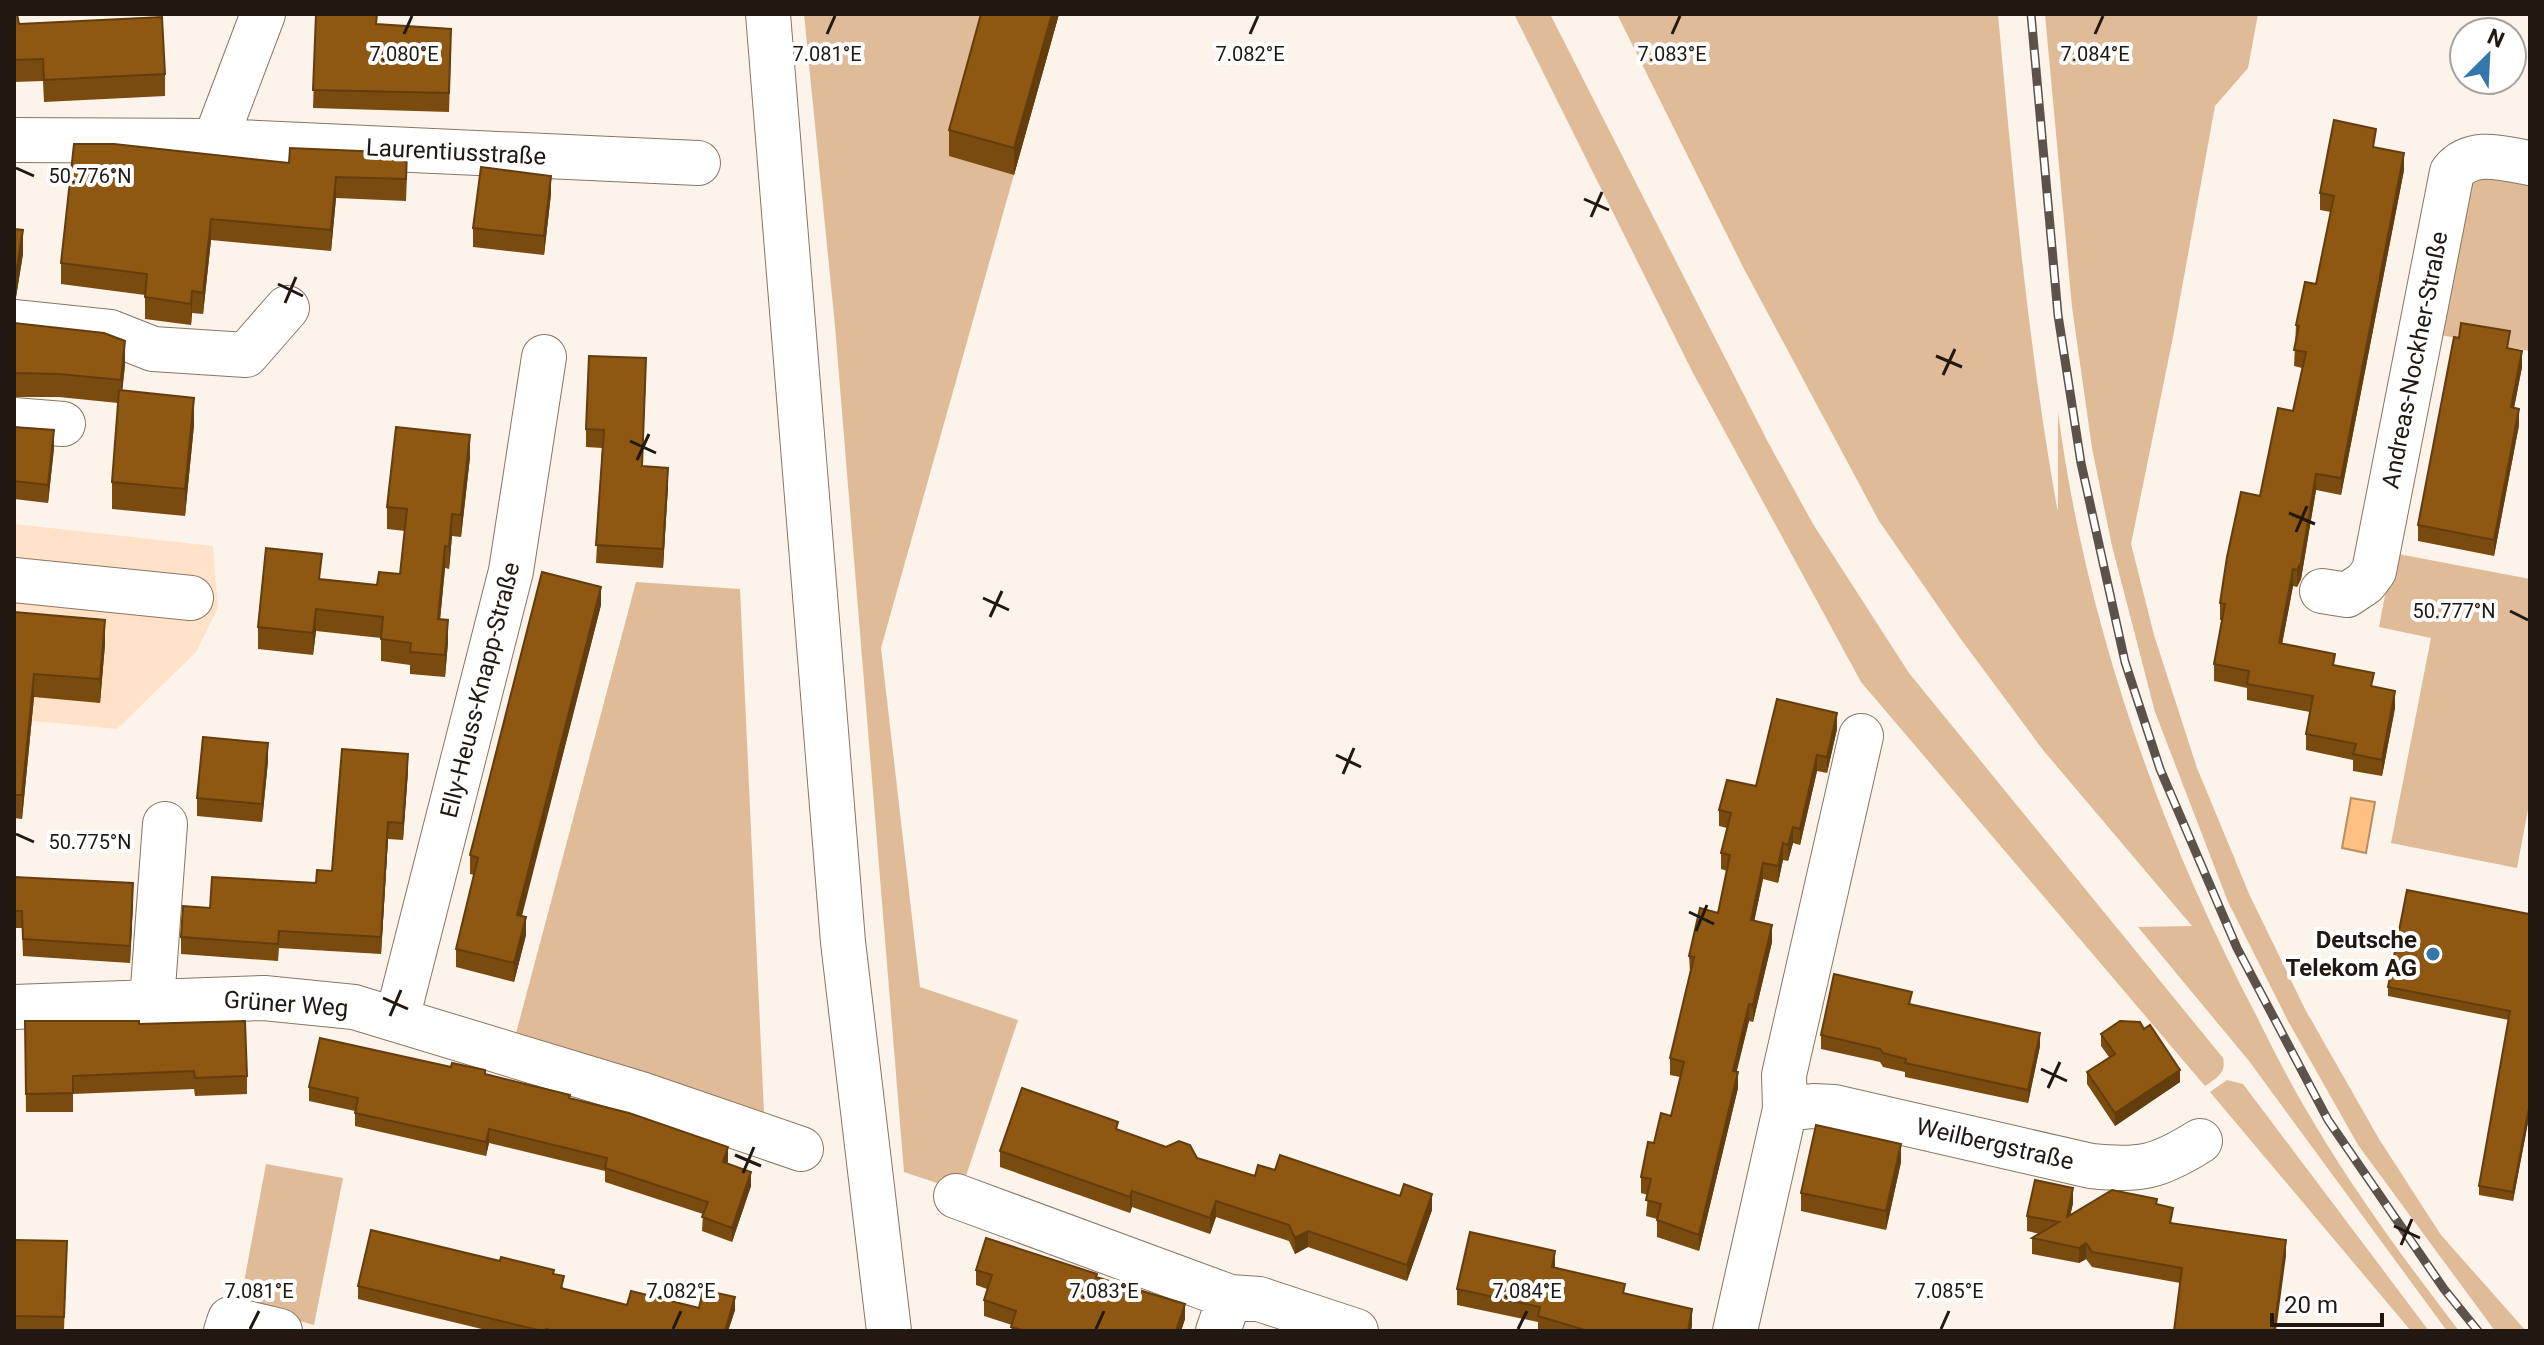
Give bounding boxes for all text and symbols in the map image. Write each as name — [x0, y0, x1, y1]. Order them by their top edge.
north arrow — [2448, 16, 2528, 96]
text: N — [2484, 24, 2508, 53]
text: 7.080°E — [369, 42, 439, 66]
text: 7.081°E — [792, 42, 862, 66]
text: 7.082°E — [1215, 42, 1285, 66]
text: 7.083°E — [1637, 42, 1707, 66]
text: 7.084°E — [2060, 42, 2130, 66]
street label: Laurentiusstraße — [365, 133, 547, 171]
text: 50.776°N — [48, 164, 132, 188]
street label: Andreas-Nockher-Straße — [2376, 229, 2454, 491]
street label: Elly-Heuss-Knapp-Straße — [435, 559, 525, 821]
text: 50.777°N — [2412, 599, 2496, 623]
text: 50.775°N — [48, 830, 132, 854]
place label: Deutsche Telekom AG — [2286, 926, 2417, 982]
marker: Deutsche Telekom AG — [2424, 945, 2442, 963]
street label: Grüner Weg — [223, 986, 349, 1022]
street label: Weilbergstraße — [1913, 1112, 2077, 1176]
scale bar — [2272, 1277, 2382, 1327]
text: 7.081°E — [224, 1279, 294, 1303]
text: 7.082°E — [646, 1279, 716, 1303]
text: 7.083°E — [1069, 1279, 1139, 1303]
text: 7.084°E — [1492, 1279, 1562, 1303]
text: 7.085°E — [1914, 1279, 1984, 1303]
text: 20 m — [2284, 1291, 2338, 1319]

